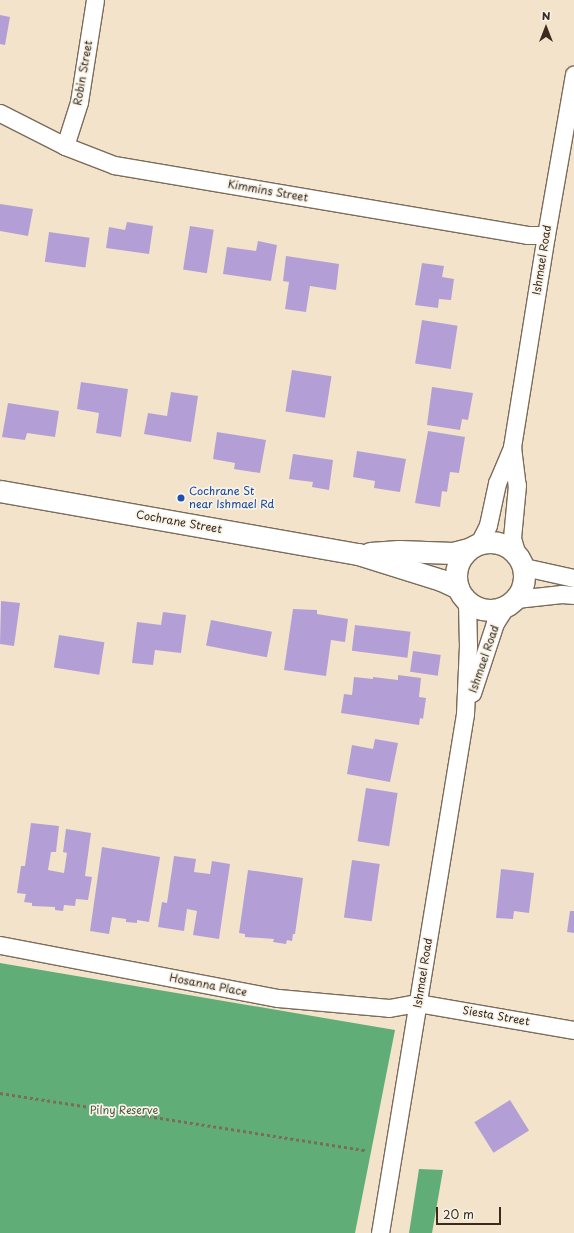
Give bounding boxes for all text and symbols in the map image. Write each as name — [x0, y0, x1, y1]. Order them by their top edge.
text: N — [542, 7, 550, 24]
north arrow — [526, 8, 566, 48]
street label: Robin Street — [71, 39, 95, 107]
street label: Kimmins Street — [227, 177, 309, 205]
street label: Ishmael Road — [530, 224, 554, 296]
place label: Cochrane St near Ishmael Rd — [189, 485, 275, 511]
marker: Cochrane St near Ishmael Rd — [176, 493, 186, 503]
street label: Cochrane Street — [135, 508, 223, 536]
street label: Ishmael Road — [466, 623, 502, 695]
street label: Ishmael Road — [411, 937, 435, 1009]
street label: Hosanna Place — [168, 971, 248, 999]
street label: Siesta Street — [461, 1004, 531, 1028]
park label: Pilny Reserve — [89, 1103, 159, 1117]
scale bar — [438, 1199, 503, 1225]
text: 20 m — [443, 1205, 474, 1223]

